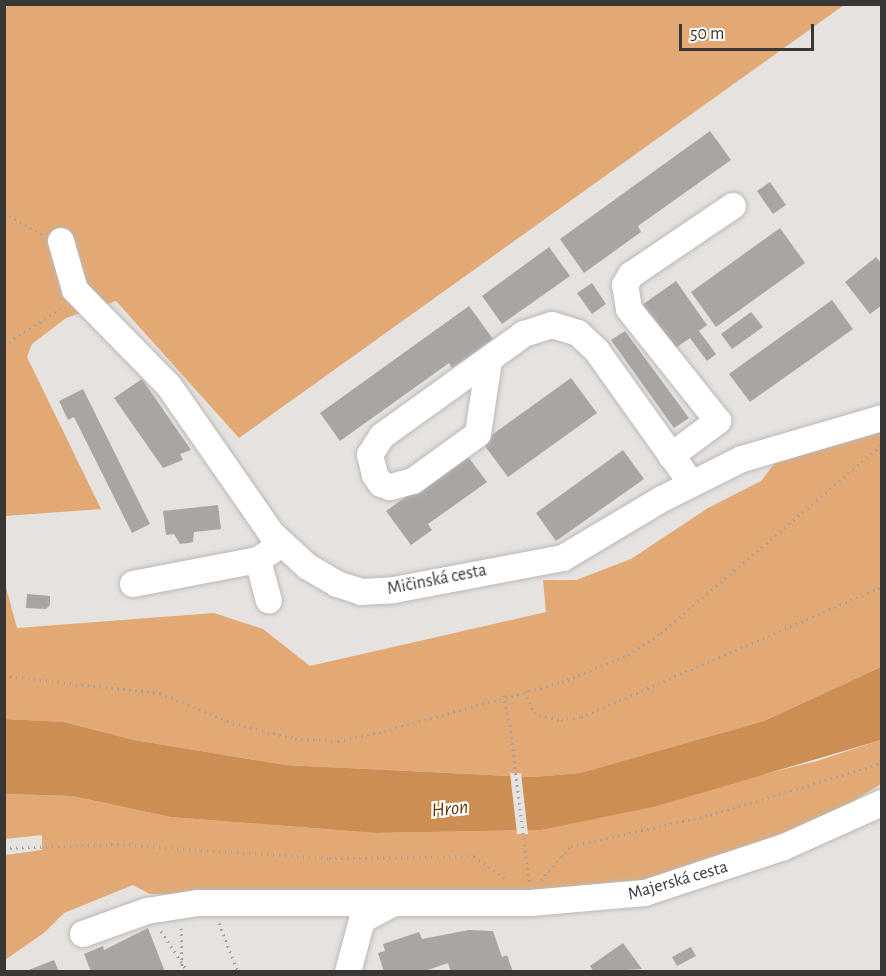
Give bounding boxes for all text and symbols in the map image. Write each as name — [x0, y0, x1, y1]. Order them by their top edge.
scale bar — [682, 12, 817, 50]
text: 50 m — [690, 25, 724, 43]
street label: Mičinská cesta — [385, 560, 489, 600]
water label: Hron — [430, 795, 470, 823]
street label: Majerská cesta — [626, 856, 730, 906]

